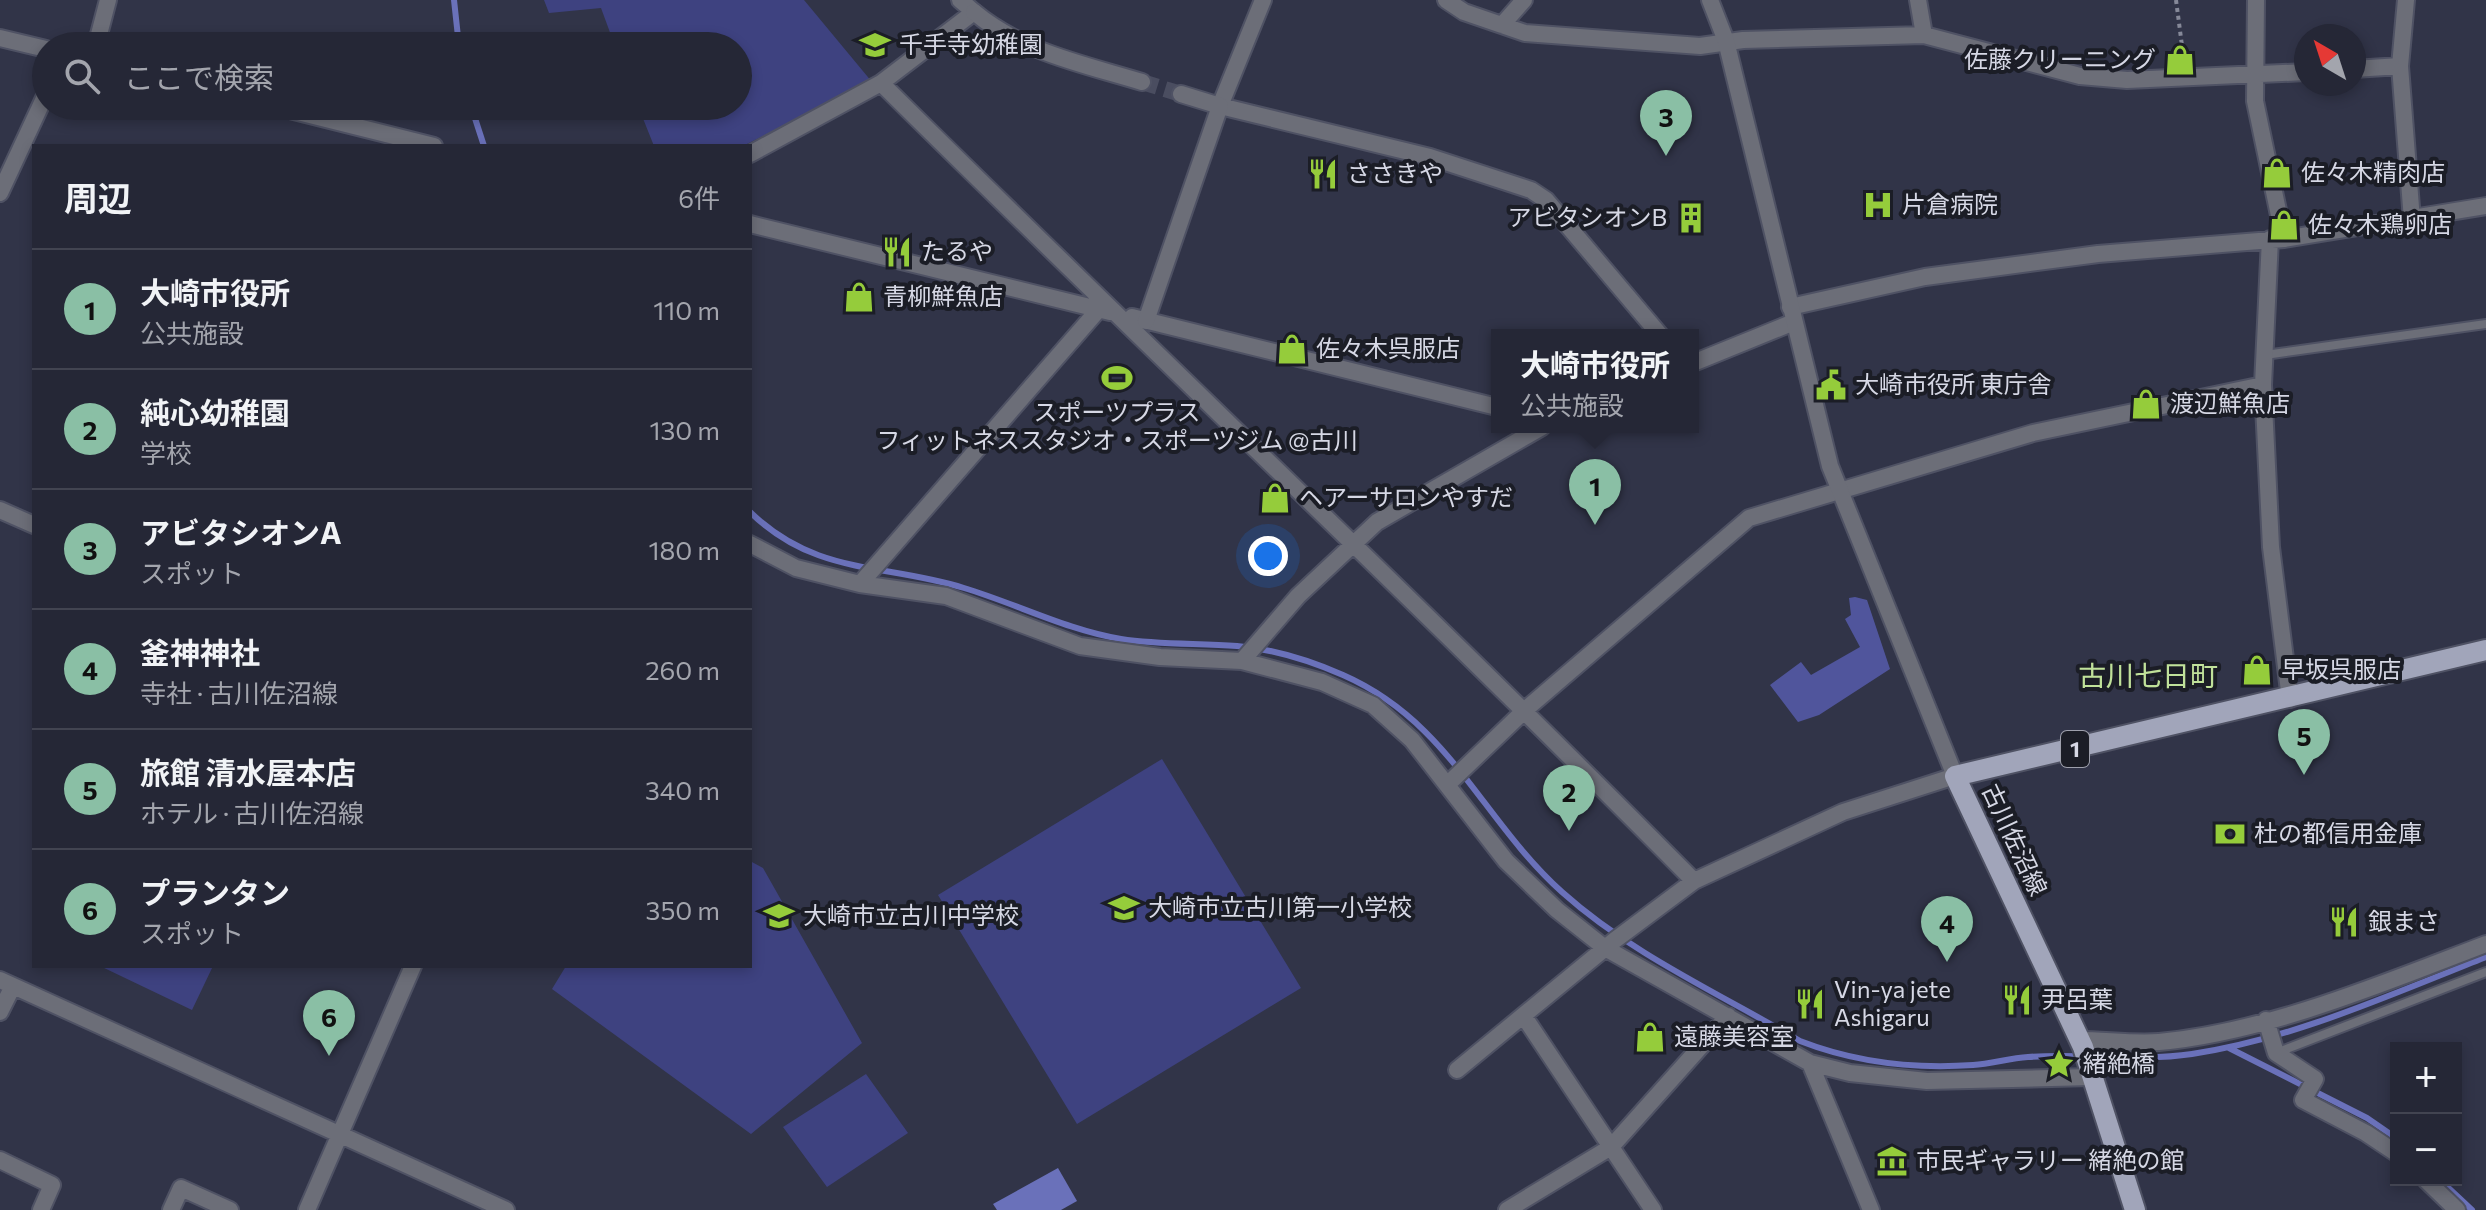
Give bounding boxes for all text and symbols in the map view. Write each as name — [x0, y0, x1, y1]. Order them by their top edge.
north arrow — [2294, 24, 2366, 96]
school or university icon: 千手寺幼稚園 — [858, 28, 892, 62]
place label: 千手寺幼稚園 — [899, 29, 1043, 58]
search box — [32, 32, 752, 120]
shop icon: 佐藤クリーニング — [2163, 43, 2197, 77]
place label: 佐藤クリーニング — [1964, 44, 2156, 73]
icon: search — [60, 54, 104, 98]
text: ここで検索 — [124, 58, 274, 95]
pin: 3 — [1640, 90, 1692, 156]
shop icon: 佐々木精肉店 — [2260, 156, 2294, 190]
restaurant icon: ささきや — [1306, 157, 1340, 191]
place label: 佐々木精肉店 — [2301, 157, 2445, 186]
place label: ささきや — [1347, 158, 1443, 187]
text: 周辺 — [64, 176, 132, 218]
text: 6件 — [678, 182, 720, 213]
hospital icon: 片倉病院 — [1861, 188, 1895, 222]
place label: 片倉病院 — [1902, 189, 1998, 218]
building icon: アビタシオンB — [1674, 201, 1708, 235]
place label: アビタシオンB — [1508, 202, 1667, 231]
shop icon: 佐々木鶏卵店 — [2267, 208, 2301, 242]
place label: 佐々木鶏卵店 — [2308, 209, 2452, 238]
restaurant icon: たるや — [880, 235, 914, 269]
place label: たるや — [921, 236, 993, 265]
text: 大崎市役所 — [140, 273, 290, 310]
shop icon: 青柳鮮魚店 — [842, 280, 876, 314]
place label: 青柳鮮魚店 — [883, 281, 1003, 310]
text: 1 — [84, 294, 96, 325]
text: 110 m — [653, 294, 720, 325]
text: 公共施設 — [140, 317, 244, 348]
popup — [1491, 329, 1699, 433]
shop icon: 佐々木呉服店 — [1275, 332, 1309, 366]
place label: 佐々木呉服店 — [1316, 333, 1460, 362]
text: 大崎市役所 — [1520, 345, 1670, 382]
sports icon: スポーツプラス フィットネススタジオ・スポーツジム @古川 — [1100, 361, 1134, 395]
public building icon: 大崎市役所 東庁舎 — [1814, 368, 1848, 402]
place label: 大崎市役所 東庁舎 — [1855, 369, 2052, 398]
shop icon: 渡辺鮮魚店 — [2129, 387, 2163, 421]
place label: 渡辺鮮魚店 — [2170, 388, 2290, 417]
text: 公共施設 — [1520, 389, 1624, 420]
text: 純心幼稚園 — [140, 393, 290, 430]
place label: スポーツプラス フィットネススタジオ・スポーツジム @古川 — [877, 397, 1357, 454]
text: 2 — [83, 414, 97, 445]
text: 130 m — [649, 414, 720, 445]
text: 学校 — [140, 437, 192, 468]
pin: 1 — [1569, 459, 1621, 525]
shop icon: ヘアーサロンやすだ — [1258, 481, 1292, 515]
place label: ヘアーサロンやすだ — [1299, 482, 1513, 511]
text: アビタシオンA — [140, 513, 342, 550]
text: 3 — [82, 534, 98, 565]
text: 180 m — [648, 534, 720, 565]
your location — [1248, 536, 1288, 576]
text: スポット — [140, 557, 244, 588]
text: 釜神神社 — [140, 633, 260, 670]
shop icon: 早坂呉服店 — [2240, 653, 2274, 687]
text: 4 — [82, 654, 98, 685]
text: 260 m — [645, 654, 720, 685]
place label: 早坂呉服店 — [2281, 654, 2401, 683]
district label: 古川七日町 — [2078, 658, 2218, 692]
text: 寺社 · 古川佐沼線 — [140, 677, 338, 708]
pin: 5 — [2278, 709, 2330, 775]
road number: 1 — [2061, 731, 2089, 767]
text: 旅館 清水屋本店 — [140, 753, 356, 790]
pin: 2 — [1543, 765, 1595, 831]
text: 5 — [82, 774, 98, 805]
text: 340 m — [645, 774, 720, 805]
street label: 古川佐沼線 — [1977, 779, 2054, 900]
text: ホテル · 古川佐沼線 — [140, 797, 364, 828]
bank icon: 杜の都信用金庫 — [2213, 817, 2247, 851]
place label: 杜の都信用金庫 — [2254, 818, 2422, 847]
text: プランタン — [140, 873, 290, 910]
school or university icon: 大崎市立古川第一小学校 — [1107, 891, 1141, 925]
place label: 大崎市立古川第一小学校 — [1148, 892, 1412, 921]
text: 6 — [82, 894, 98, 925]
text: 350 m — [646, 894, 720, 925]
pin: 4 — [1921, 896, 1973, 962]
school or university icon: 大崎市立古川中学校 — [762, 899, 796, 933]
place label: 大崎市立古川中学校 — [803, 900, 1019, 929]
restaurant icon: 銀まさ — [2327, 905, 2361, 939]
place label: 銀まさ — [2368, 906, 2440, 935]
text: スポット — [140, 917, 244, 948]
place label: Vin-ya jete Ashigaru — [1834, 974, 1951, 1031]
restaurant icon: 尹呂葉 — [2000, 983, 2034, 1017]
place label: 尹呂葉 — [2041, 984, 2113, 1013]
restaurant icon: Vin-ya jete Ashigaru — [1793, 987, 1827, 1021]
pin: 6 — [303, 990, 355, 1056]
shop icon: 遠藤美容室 — [1633, 1020, 1667, 1054]
place label: 遠藤美容室 — [1674, 1021, 1794, 1050]
map controls — [2390, 1042, 2462, 1186]
button: + — [2390, 1042, 2462, 1114]
place icon: 緒絶橋 — [2042, 1047, 2076, 1081]
place label: 緒絶橋 — [2083, 1048, 2155, 1077]
button: − — [2390, 1114, 2462, 1186]
museum icon: 市民ギャラリー 緒絶の館 — [1875, 1144, 1909, 1178]
place label: 市民ギャラリー 緒絶の館 — [1916, 1145, 2185, 1174]

